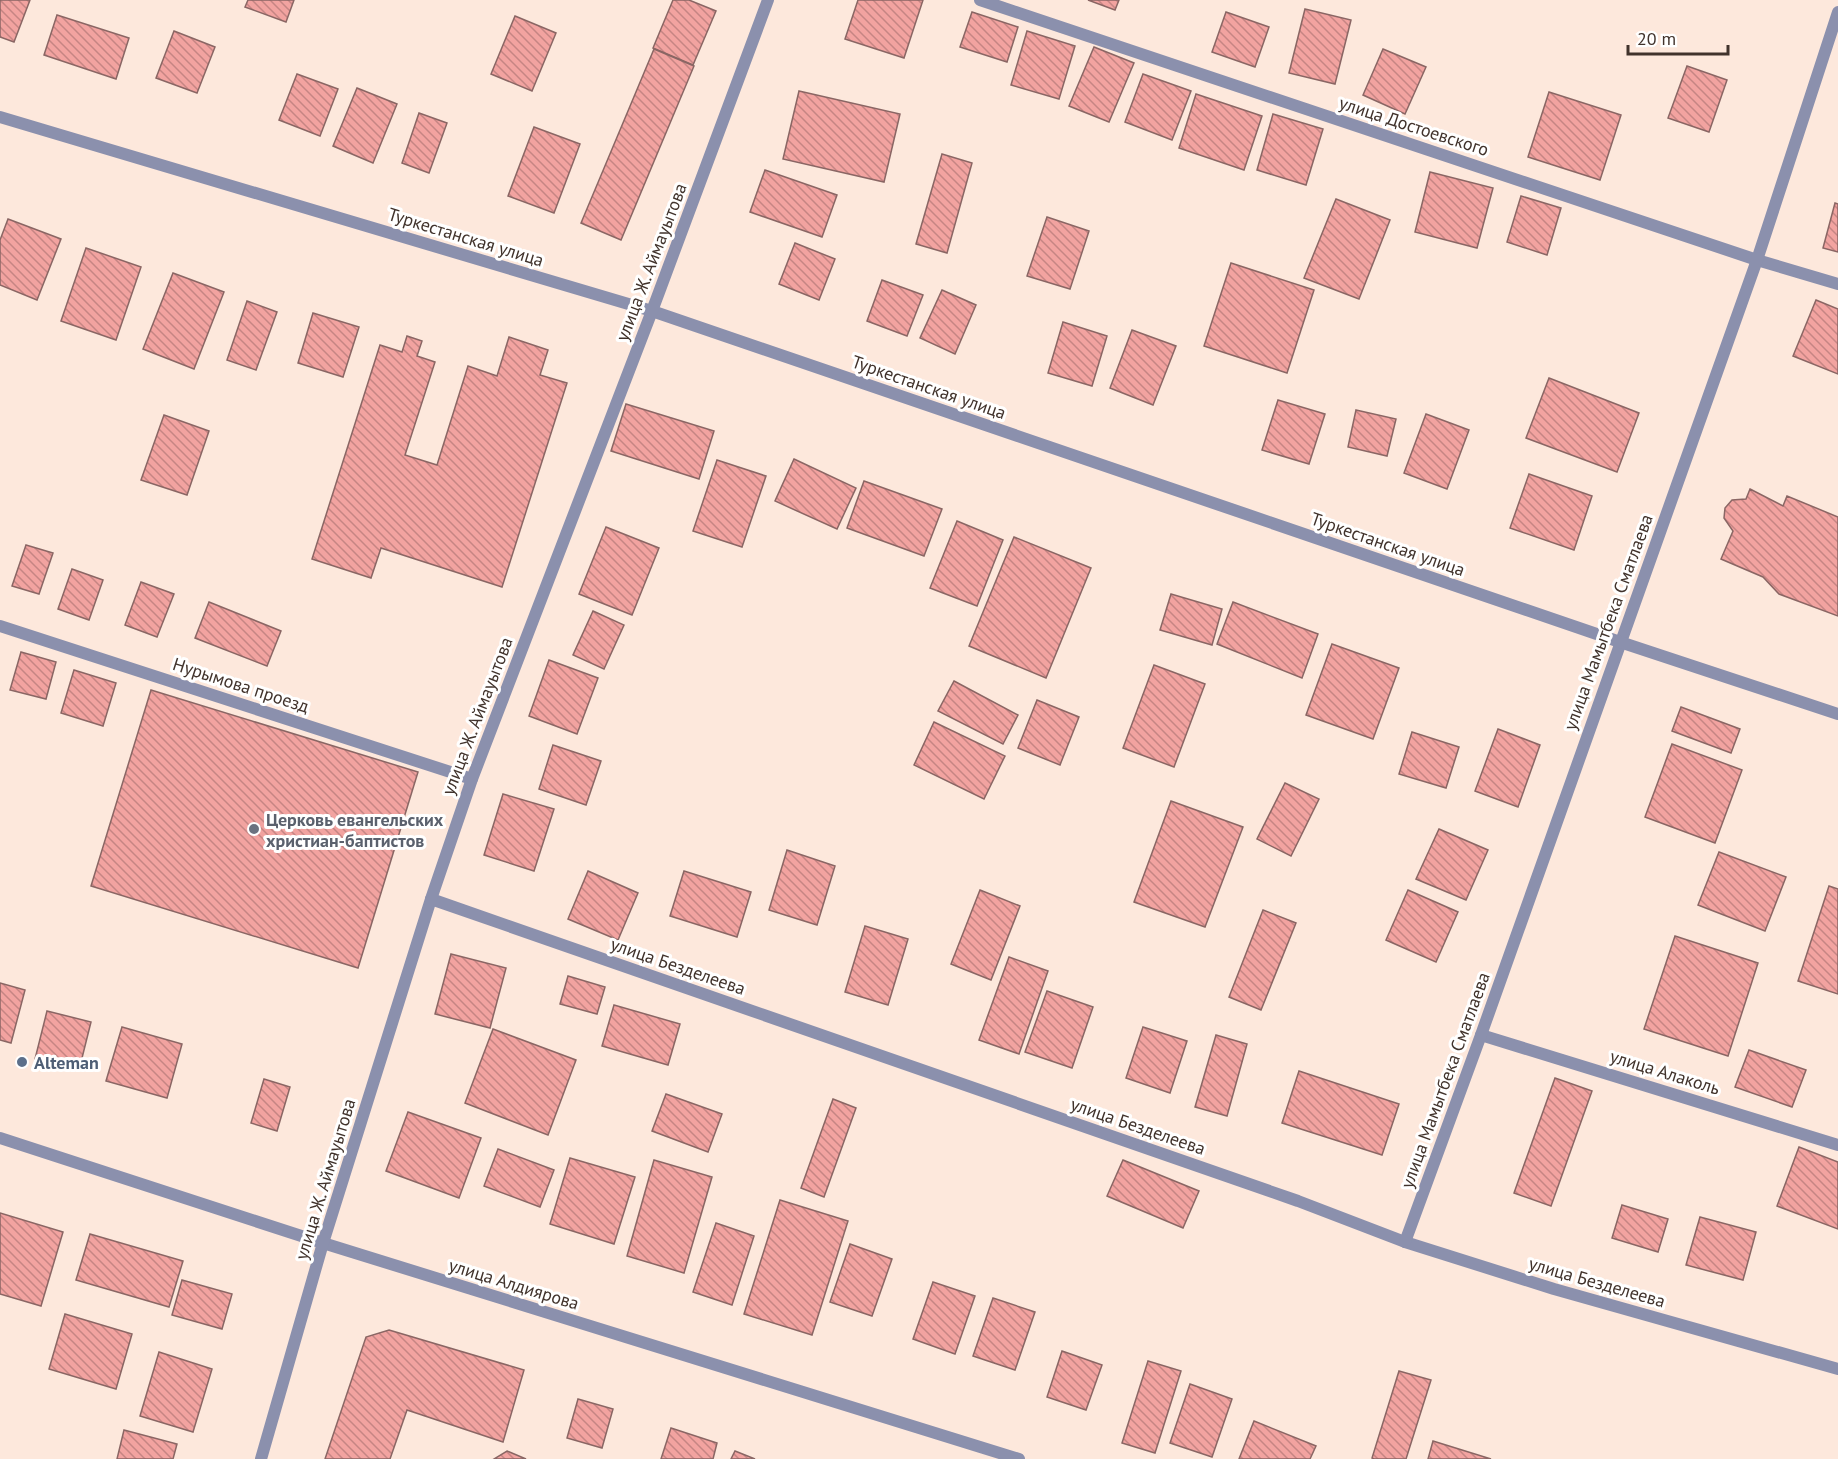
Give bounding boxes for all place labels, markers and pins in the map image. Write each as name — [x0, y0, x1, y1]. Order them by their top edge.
place label: Церковь евангельских христиан-баптистов — [266, 808, 444, 852]
marker: Церковь евангельских христиан-баптистов — [247, 822, 261, 836]
place label: Alteman — [34, 1051, 99, 1074]
marker: Alteman — [15, 1055, 29, 1069]

